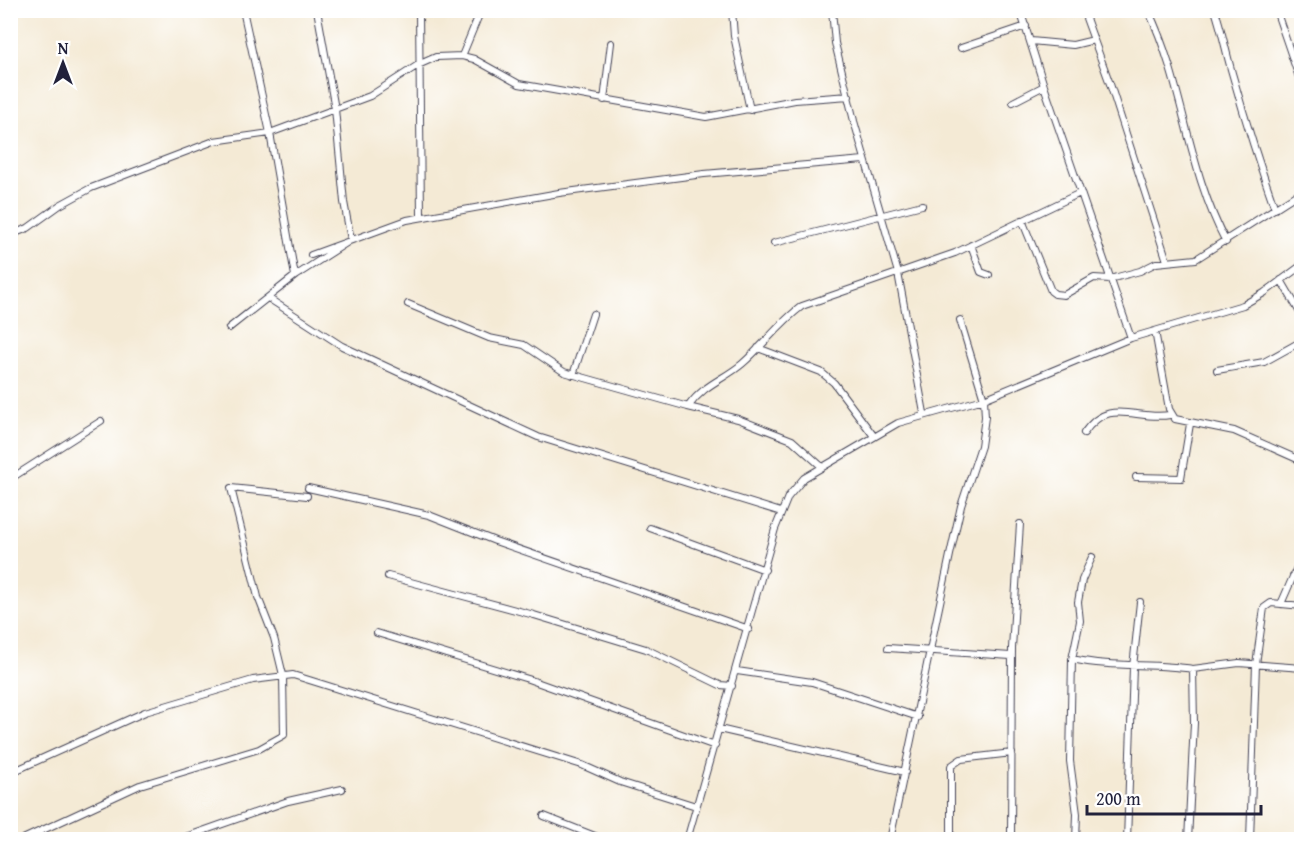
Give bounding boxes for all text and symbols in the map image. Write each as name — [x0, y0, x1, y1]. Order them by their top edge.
north arrow — [33, 33, 93, 93]
text: N — [58, 36, 69, 60]
scale bar — [1087, 778, 1261, 816]
text: 200 m — [1096, 785, 1141, 812]

